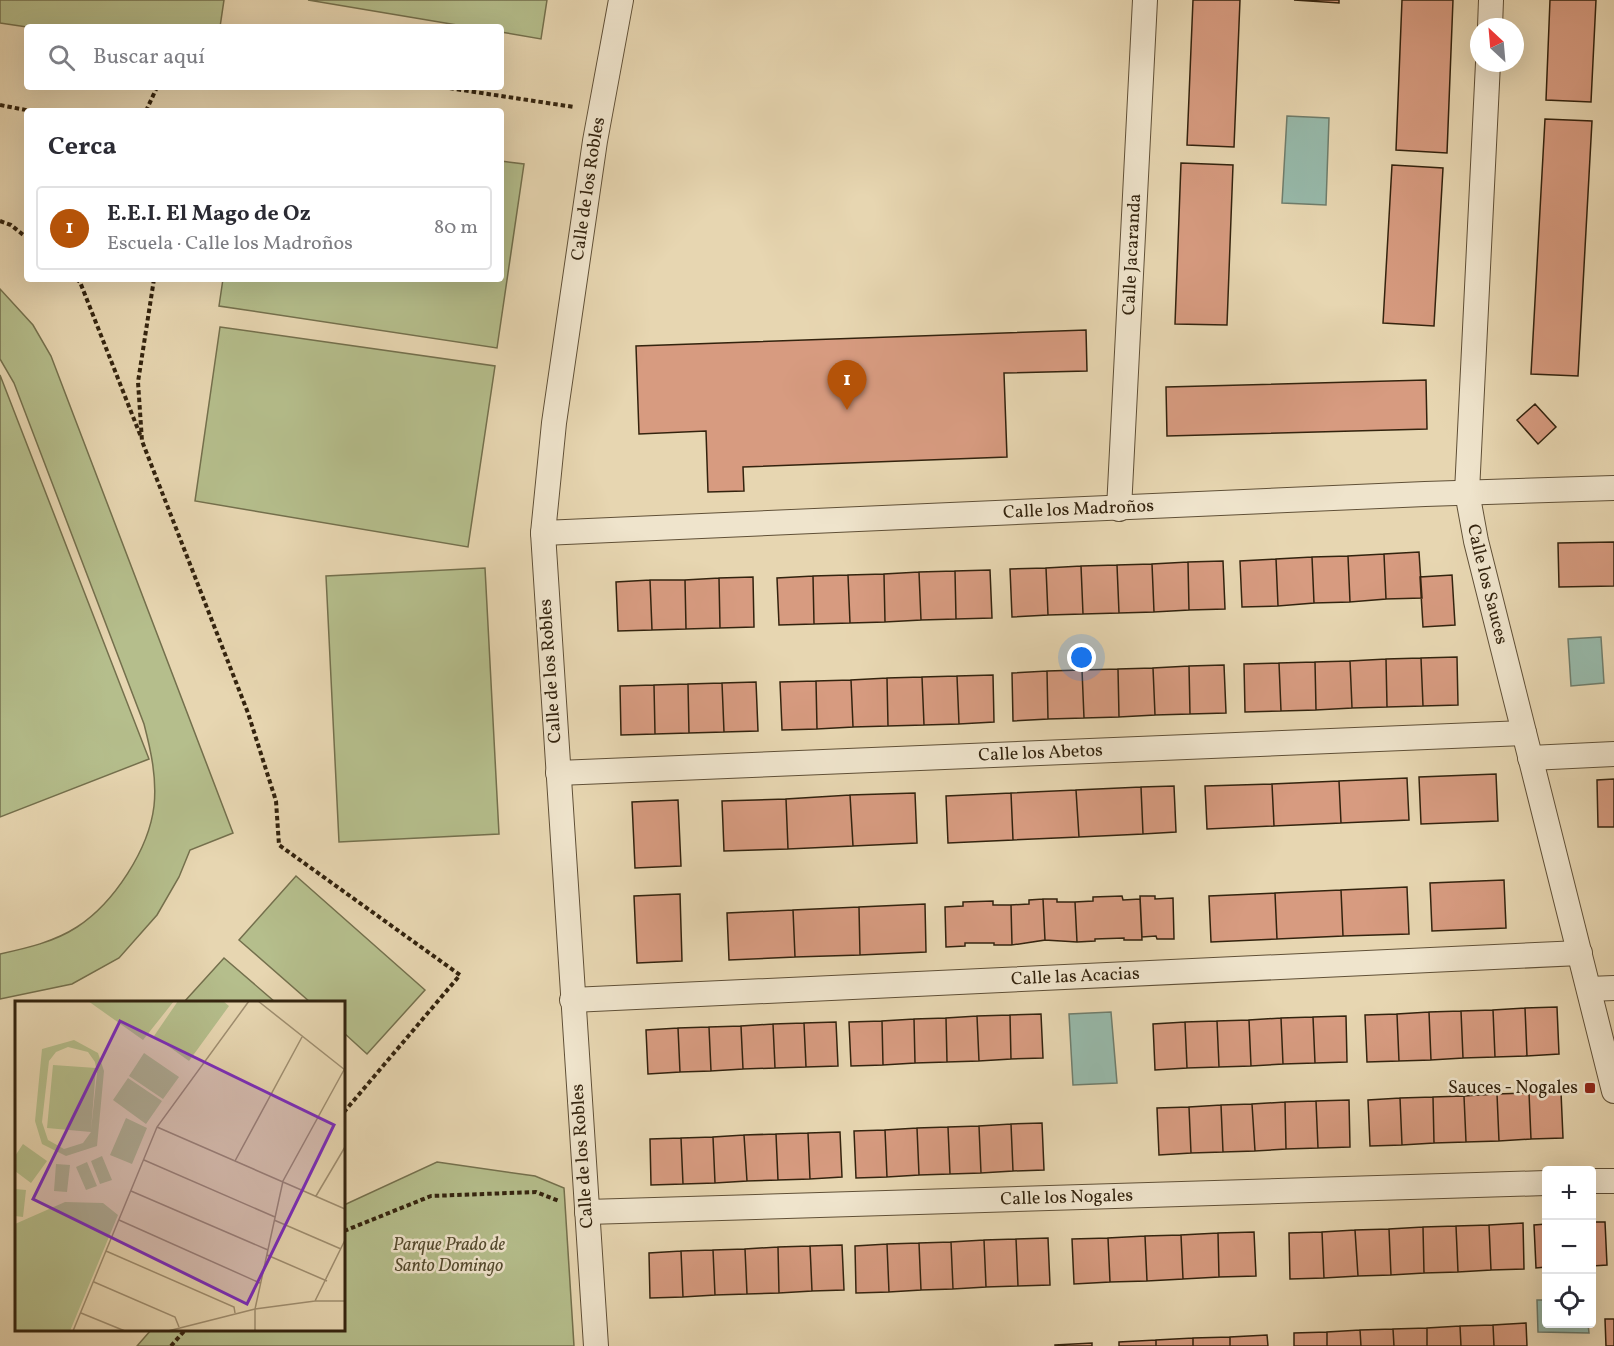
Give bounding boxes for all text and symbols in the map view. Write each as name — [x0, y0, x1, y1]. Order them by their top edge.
north arrow — [1470, 18, 1524, 72]
search box — [24, 24, 504, 90]
icon: search — [45, 41, 78, 74]
text: Buscar aquí — [93, 42, 205, 73]
street label: Calle de los Robles — [565, 115, 612, 262]
text: Cerca — [48, 129, 117, 165]
street label: Calle Jacaranda — [1116, 193, 1148, 316]
text: E.E.I. El Mago de Oz — [107, 199, 311, 230]
text: 1 — [65, 214, 74, 242]
text: 80 m — [434, 214, 478, 242]
text: Escuela · Calle los Madroños — [107, 230, 353, 258]
pin: 1 — [828, 360, 866, 410]
street label: Calle los Madroños — [1002, 493, 1154, 525]
street label: Calle los Sauces — [1461, 522, 1514, 647]
street label: Calle de los Robles — [533, 598, 569, 744]
your location — [1067, 643, 1096, 672]
street label: Calle los Abetos — [978, 738, 1103, 768]
street label: Calle las Acacias — [1011, 961, 1140, 992]
inset map — [15, 1001, 345, 1331]
place label: Sauces - Nogales — [1448, 1076, 1578, 1101]
marker: Sauces - Nogales — [1583, 1081, 1597, 1095]
street label: Calle de los Robles — [565, 1083, 601, 1229]
map controls — [1542, 1166, 1596, 1328]
button: + — [1542, 1166, 1596, 1220]
street label: Calle los Nogales — [1000, 1183, 1133, 1212]
button: − — [1542, 1220, 1596, 1274]
park label: Parque Prado de Santo Domingo — [393, 1233, 506, 1279]
button: locate — [1542, 1274, 1596, 1328]

